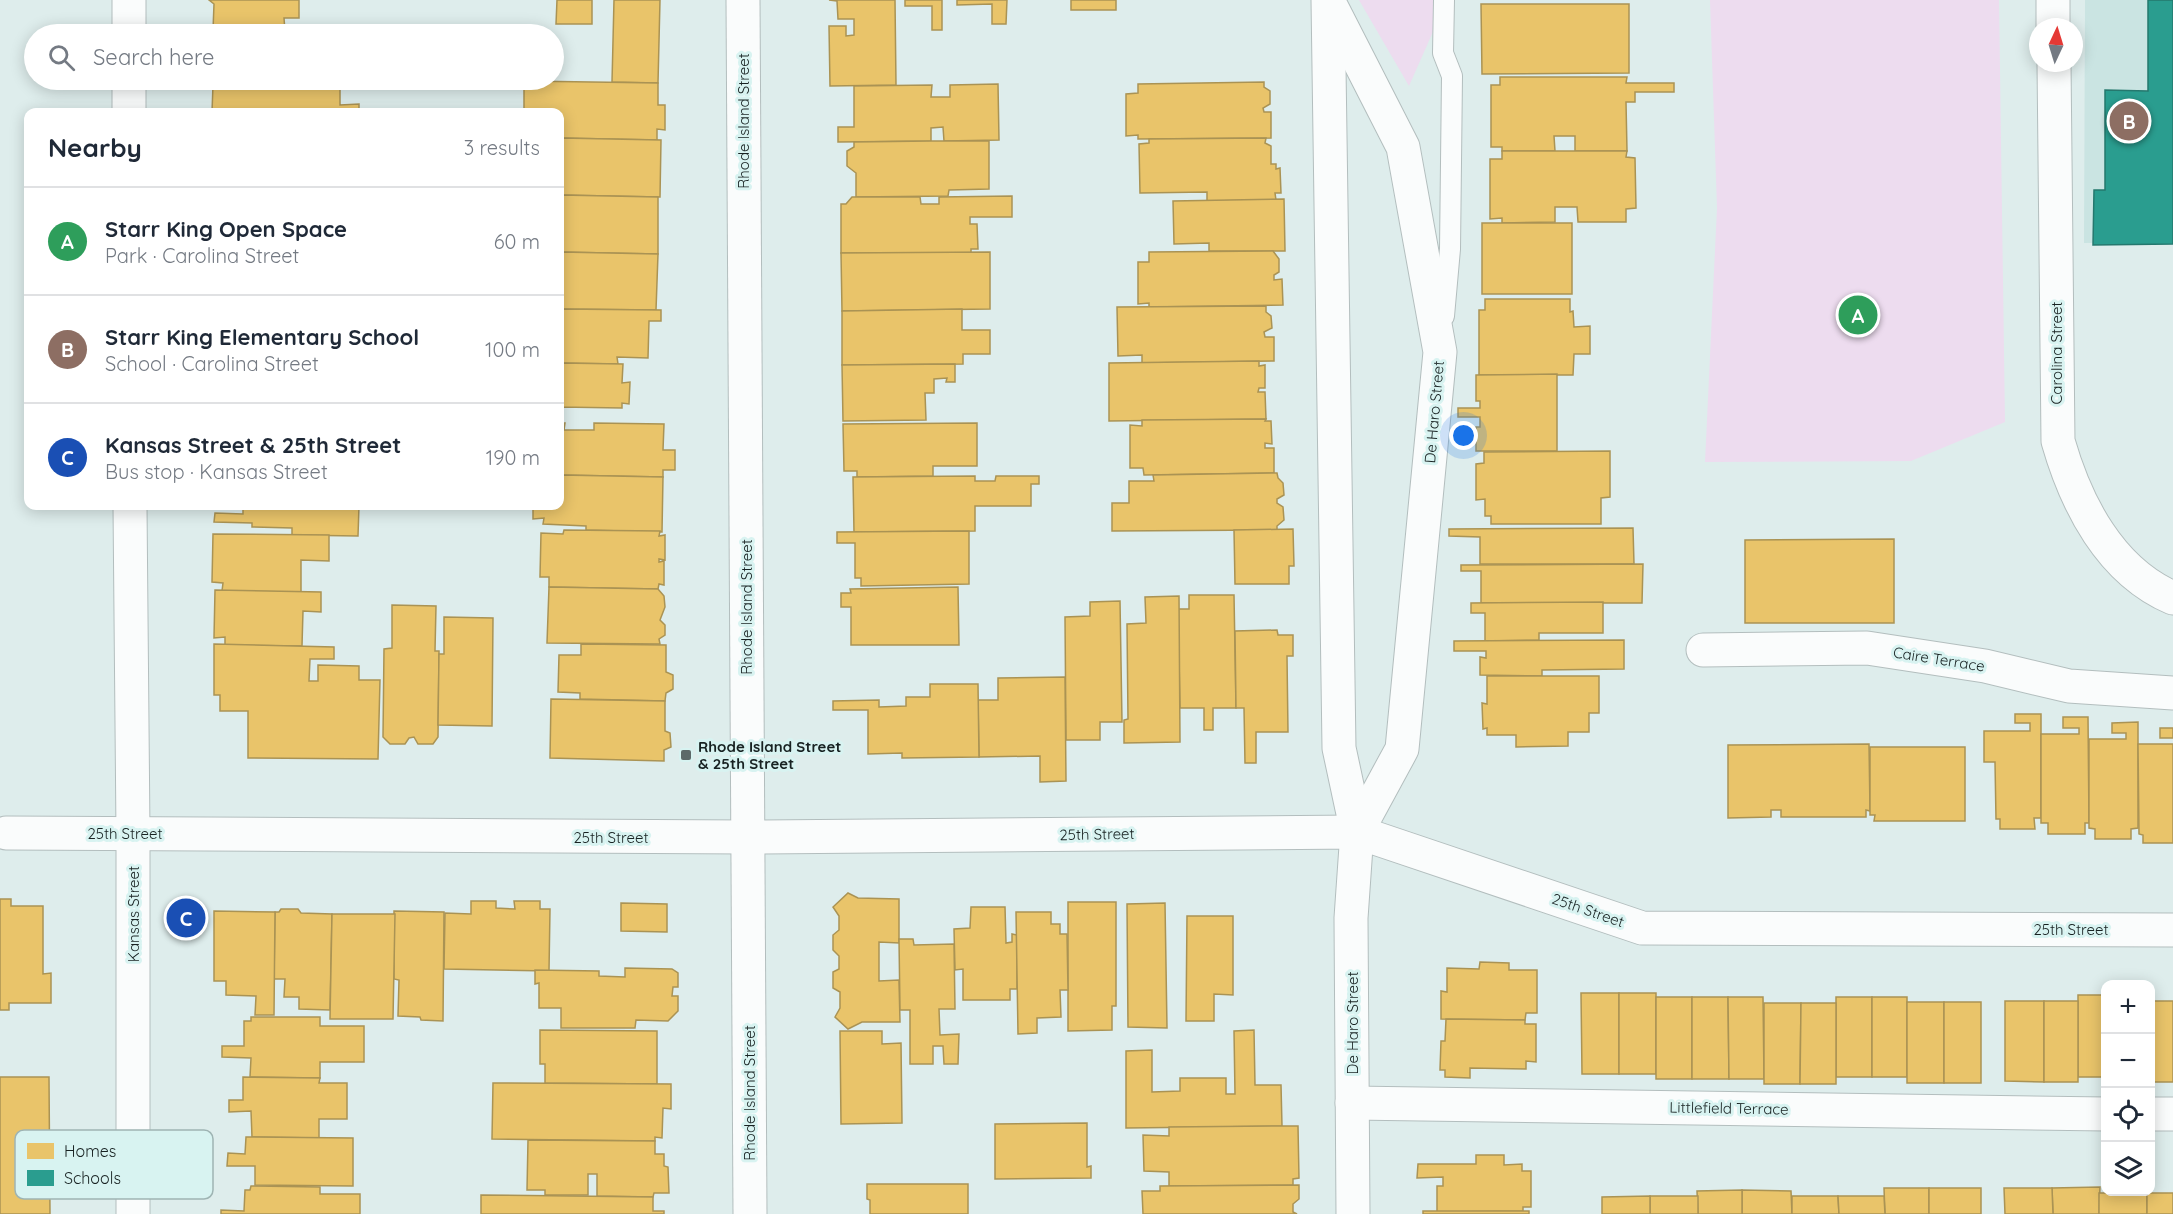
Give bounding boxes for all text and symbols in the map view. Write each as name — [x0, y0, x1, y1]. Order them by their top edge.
north arrow — [2029, 18, 2083, 72]
search box — [24, 24, 564, 90]
icon: search — [45, 41, 78, 74]
text: Search here — [93, 43, 214, 71]
street label: Rhode Island Street — [734, 53, 753, 189]
pin: B — [2110, 98, 2148, 144]
text: Nearby — [48, 131, 142, 164]
text: 3 results — [464, 135, 540, 160]
text: Starr King Open Space — [105, 215, 347, 243]
text: A — [61, 229, 74, 254]
text: 60 m — [494, 229, 540, 254]
text: Park · Carolina Street — [105, 243, 299, 268]
pin: A — [1838, 292, 1878, 338]
street label: Carolina Street — [2047, 302, 2066, 404]
text: Starr King Elementary School — [105, 323, 419, 351]
text: B — [61, 337, 74, 362]
text: 100 m — [485, 337, 540, 362]
text: School · Carolina Street — [105, 351, 319, 376]
street label: De Haro Street — [1420, 360, 1448, 464]
your location — [1449, 421, 1478, 450]
text: Kansas Street & 25th Street — [105, 431, 401, 459]
text: C — [61, 445, 74, 470]
text: 190 m — [486, 445, 540, 470]
text: Bus stop · Kansas Street — [105, 459, 328, 484]
street label: Rhode Island Street — [737, 539, 756, 675]
street label: Caire Terrace — [1892, 642, 1986, 676]
place label: Rhode Island Street & 25th Street — [698, 737, 841, 773]
marker: Rhode Island Street & 25th Street — [679, 748, 693, 762]
street label: 25th Street — [87, 824, 163, 843]
street label: 25th Street — [1059, 824, 1135, 844]
street label: 25th Street — [573, 828, 649, 847]
street label: Kansas Street — [124, 866, 143, 962]
street label: 25th Street — [1549, 889, 1627, 931]
pin: C — [166, 896, 206, 940]
street label: 25th Street — [2033, 920, 2109, 939]
street label: De Haro Street — [1343, 972, 1362, 1074]
map controls — [2101, 980, 2155, 1196]
button: + — [2101, 980, 2155, 1034]
street label: Rhode Island Street — [740, 1025, 759, 1161]
button: − — [2101, 1034, 2155, 1088]
button: locate — [2101, 1088, 2155, 1142]
street label: Littlefield Terrace — [1669, 1097, 1789, 1119]
legend — [15, 1130, 213, 1199]
text: Homes — [64, 1141, 116, 1161]
button: layers — [2101, 1142, 2155, 1196]
text: Schools — [64, 1168, 121, 1188]

